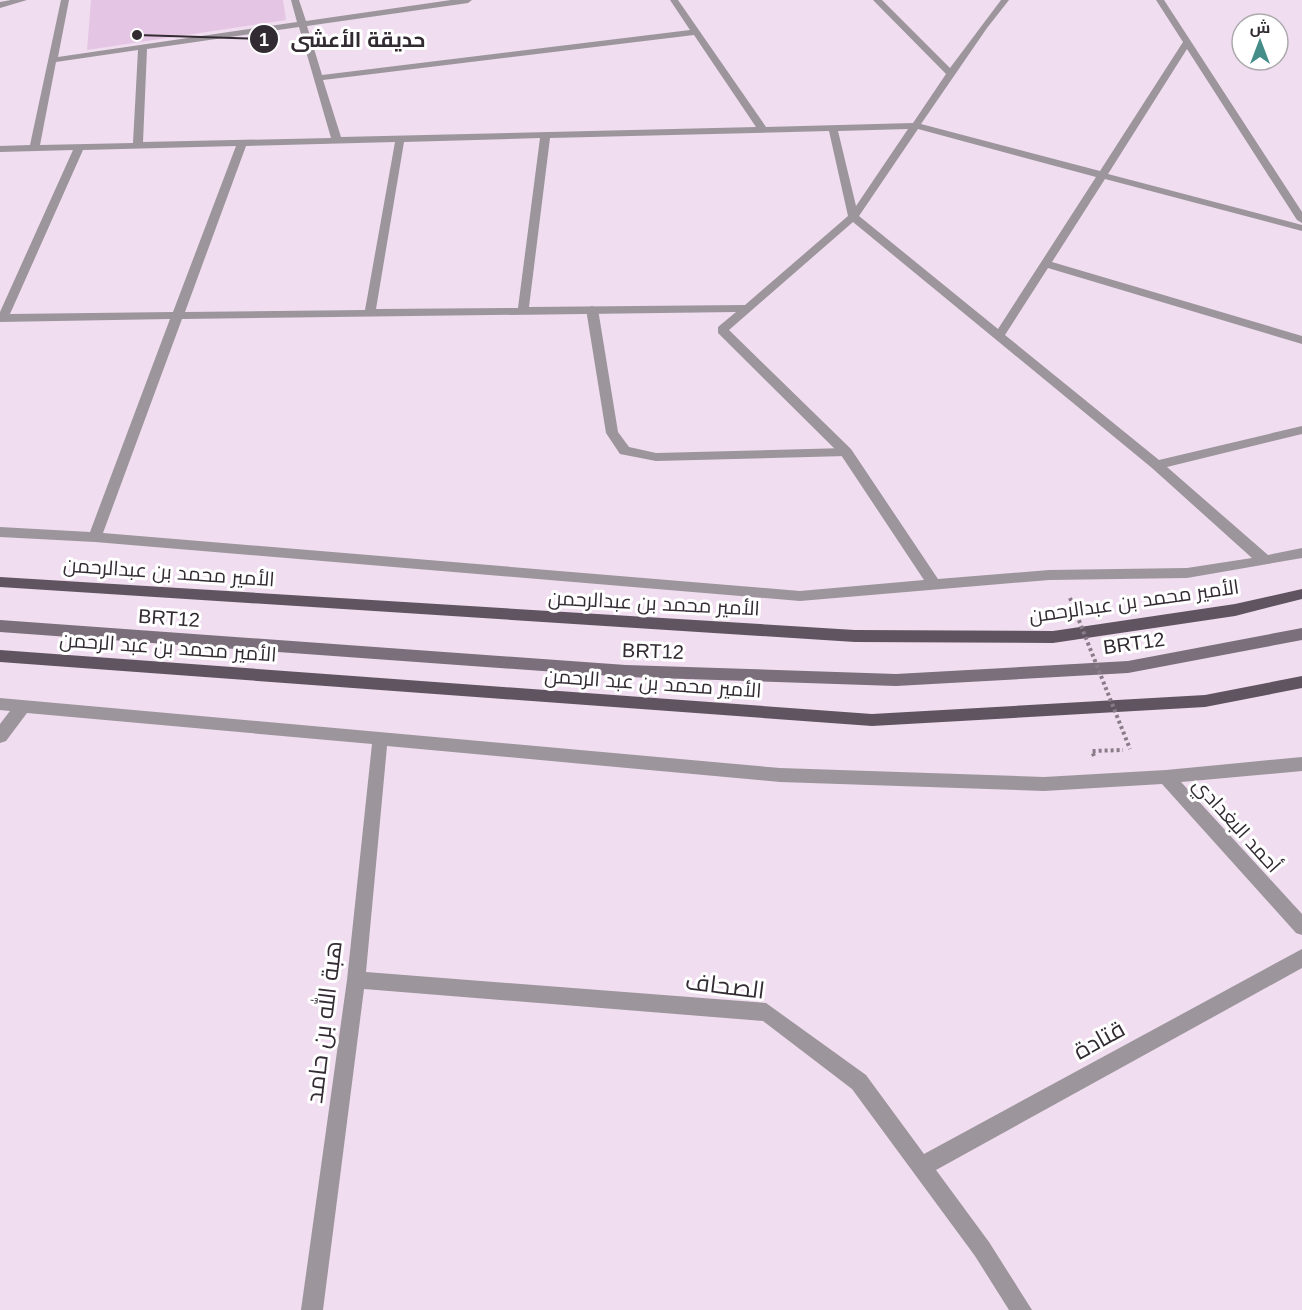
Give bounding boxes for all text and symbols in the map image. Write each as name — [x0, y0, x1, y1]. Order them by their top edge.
north arrow — [1230, 12, 1290, 72]
text: ش — [1250, 19, 1270, 37]
callout: حديقة الأعشى — [249, 20, 438, 59]
text: حديقة الأعشى — [290, 28, 426, 52]
text: 1 — [259, 30, 269, 50]
street label: الأمير محمد بن عبدالرحمن — [62, 554, 275, 592]
street label: الأمير محمد بن عبدالرحمن — [1028, 575, 1241, 629]
street label: الأمير محمد بن عبدالرحمن — [547, 586, 760, 622]
street label: BRT12 — [137, 605, 201, 631]
street label: الأمير محمد بن عبد الرحمن — [59, 628, 277, 668]
street label: BRT12 — [1102, 628, 1166, 658]
street label: BRT12 — [622, 639, 684, 663]
street label: الأمير محمد بن عبد الرحمن — [544, 664, 762, 704]
street label: أحمد البغدادي — [1185, 773, 1286, 880]
street label: هبة الله بن حامد — [298, 939, 348, 1105]
street label: الصحاف — [684, 967, 766, 1004]
street label: قتادة — [1068, 1015, 1129, 1065]

